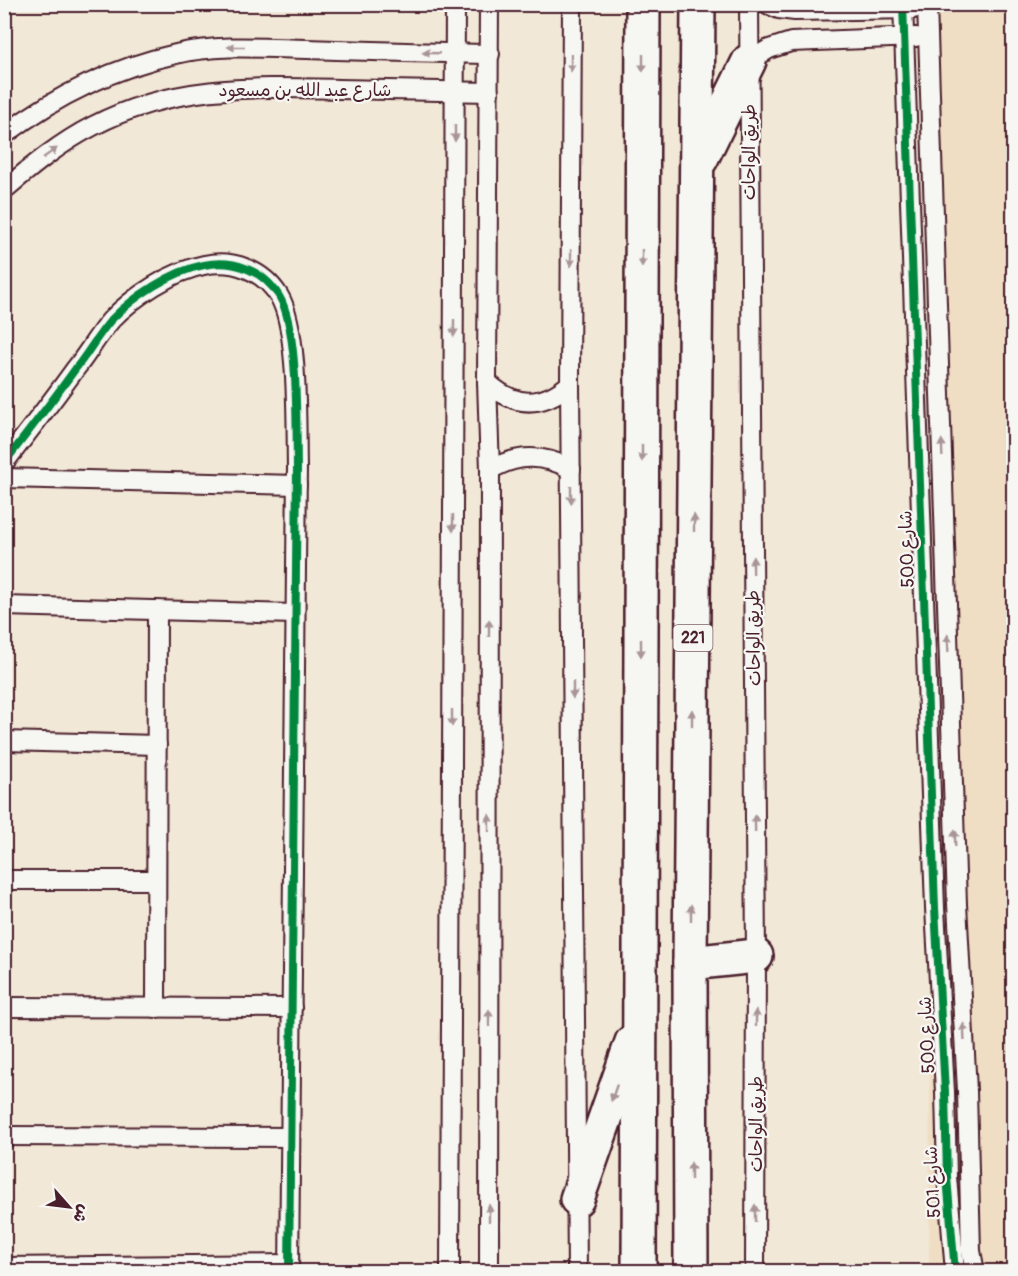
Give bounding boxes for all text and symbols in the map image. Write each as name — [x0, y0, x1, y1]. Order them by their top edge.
one-way arrow — [227, 42, 246, 52]
one-way arrow — [422, 48, 441, 57]
one-way arrow — [566, 53, 576, 72]
one-way arrow — [638, 53, 648, 72]
street label: شارع عبد الله بن مسعود — [219, 79, 391, 102]
street label: طريق الواحات — [738, 104, 761, 200]
one-way arrow — [450, 124, 460, 143]
one-way arrow — [41, 147, 57, 159]
one-way arrow — [566, 248, 575, 267]
one-way arrow — [637, 248, 647, 267]
one-way arrow — [449, 319, 459, 338]
one-way arrow — [937, 438, 947, 457]
one-way arrow — [637, 443, 647, 462]
one-way arrow — [566, 485, 576, 504]
street label: شارع 500 — [894, 510, 920, 588]
one-way arrow — [448, 514, 458, 533]
one-way arrow — [689, 514, 699, 533]
one-way arrow — [748, 556, 758, 575]
street label: طريق الواحات — [742, 590, 766, 686]
one-way arrow — [484, 619, 494, 638]
road number: 221 — [674, 625, 712, 651]
one-way arrow — [944, 633, 953, 652]
one-way arrow — [636, 638, 646, 657]
one-way arrow — [568, 680, 578, 699]
one-way arrow — [447, 709, 457, 728]
one-way arrow — [687, 709, 697, 728]
one-way arrow — [484, 814, 494, 833]
one-way arrow — [750, 814, 760, 833]
one-way arrow — [950, 828, 960, 847]
one-way arrow — [686, 904, 696, 923]
street label: شارع 500 — [913, 996, 941, 1074]
one-way arrow — [484, 1009, 494, 1028]
one-way arrow — [751, 1009, 761, 1028]
one-way arrow — [959, 1023, 968, 1042]
street label: طريق الواحات — [745, 1076, 768, 1172]
one-way arrow — [609, 1084, 619, 1102]
street label: شارع 501 — [920, 1145, 946, 1219]
one-way arrow — [686, 1162, 696, 1181]
north arrow — [39, 1177, 99, 1237]
text: ش — [68, 1201, 94, 1226]
one-way arrow — [484, 1204, 494, 1223]
one-way arrow — [750, 1204, 760, 1223]

